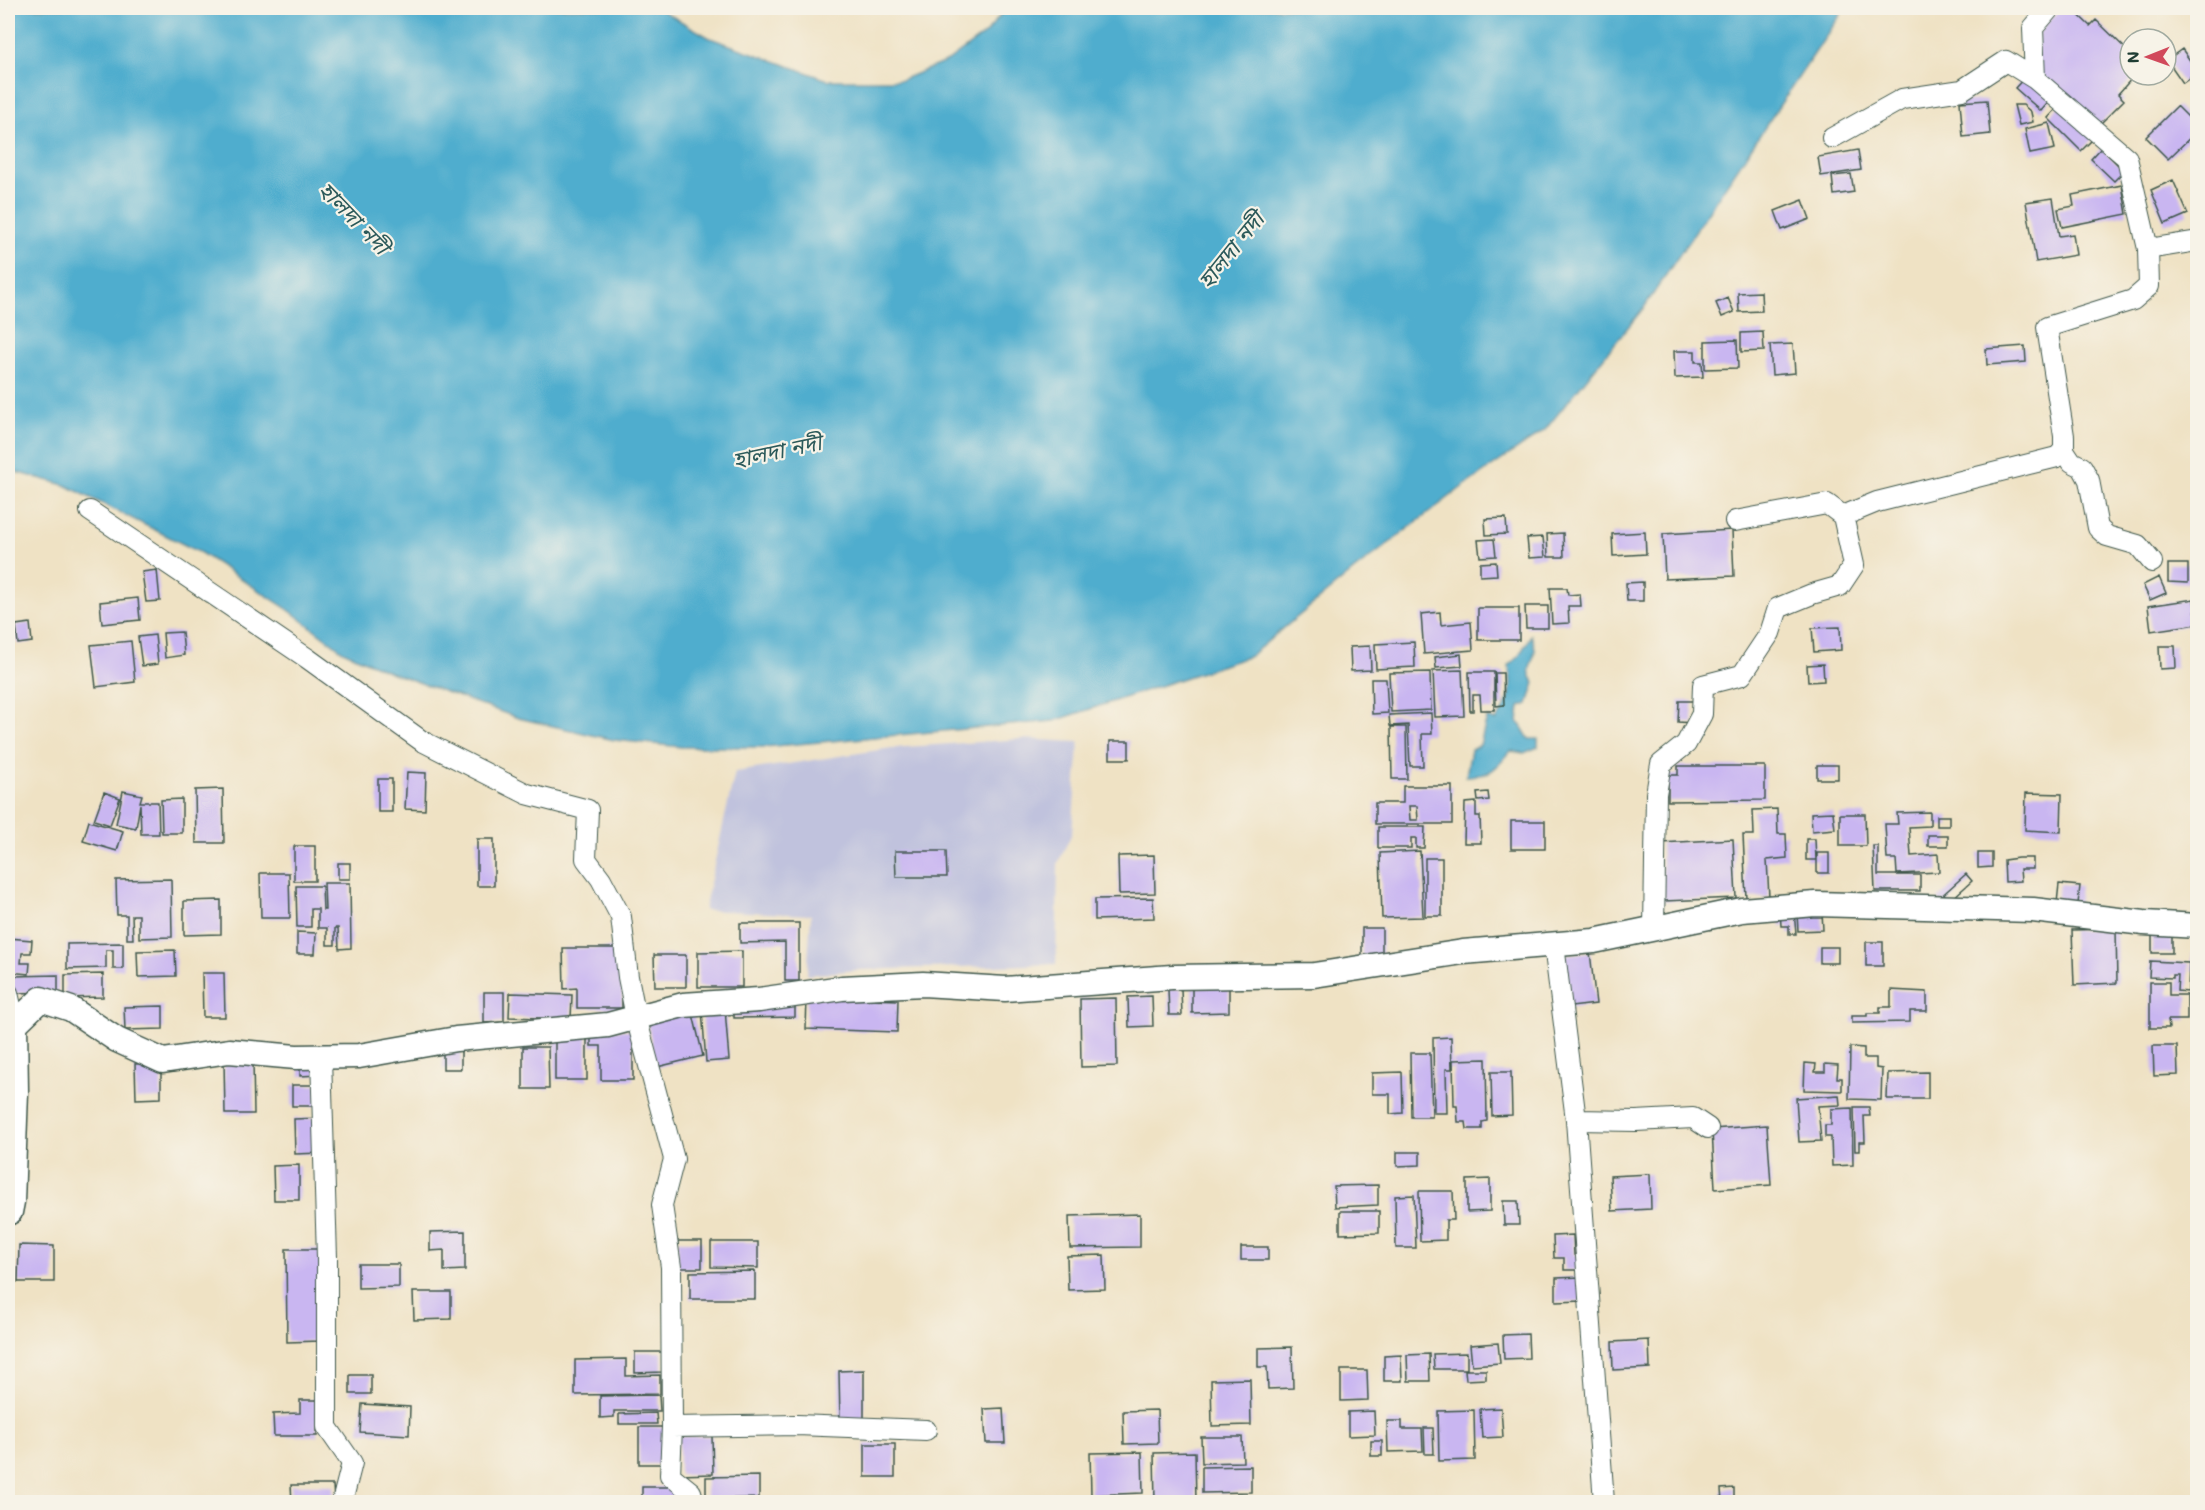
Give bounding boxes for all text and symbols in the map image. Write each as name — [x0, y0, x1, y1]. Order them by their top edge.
north arrow — [2118, 27, 2178, 87]
text: N — [2122, 51, 2143, 64]
water label: হালদা নদী — [313, 175, 399, 263]
water label: হালদা নদী — [1191, 202, 1273, 294]
water label: হালদা নদী — [730, 426, 828, 474]

